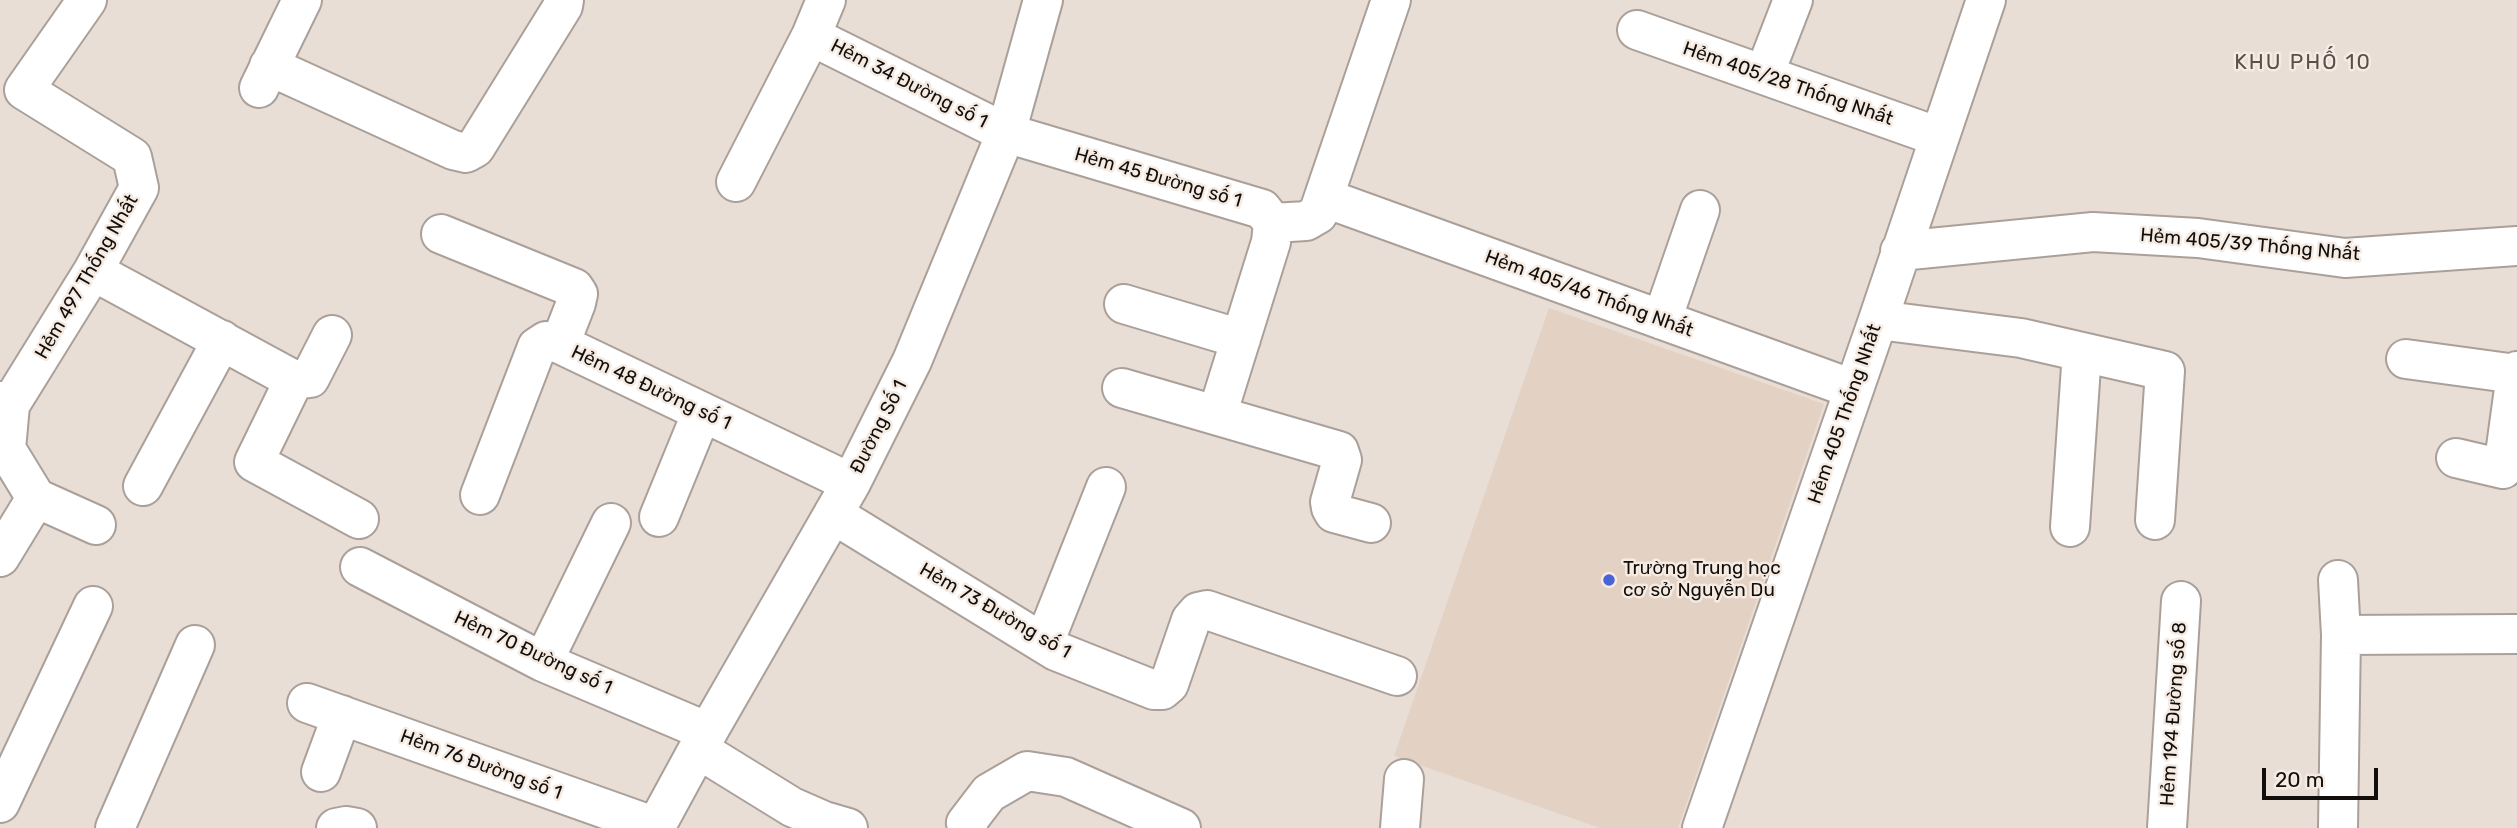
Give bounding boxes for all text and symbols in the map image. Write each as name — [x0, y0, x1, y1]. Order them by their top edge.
street label: Hẻm 34 Đường số 1 — [827, 35, 991, 133]
street label: Hẻm 405/28 Thống Nhất — [1680, 37, 1896, 131]
district label: KHU PHỐ 10 — [2235, 50, 2371, 76]
street label: Hẻm 45 Đường số 1 — [1072, 143, 1244, 213]
street label: Hẻm 497 Thống Nhất — [31, 191, 143, 363]
street label: Hẻm 405/39 Thống Nhất — [2139, 224, 2361, 266]
street label: Hẻm 405/46 Thống Nhất — [1482, 246, 1696, 342]
street label: Hẻm 405 Thống Nhất — [1804, 321, 1886, 507]
street label: Hẻm 48 Đường số 1 — [568, 341, 734, 435]
street label: Đường Số 1 — [846, 377, 912, 477]
street label: Hẻm 73 Đường số 1 — [915, 558, 1075, 664]
place label: Trường Trung học cơ sở Nguyễn Du — [1623, 558, 1781, 602]
marker: Trường Trung học cơ sở Nguyễn Du — [1601, 572, 1617, 588]
street label: Hẻm 70 Đường số 1 — [450, 606, 616, 700]
street label: Hẻm 194 Đường số 8 — [2156, 621, 2192, 807]
street label: Hẻm 76 Đường số 1 — [397, 725, 565, 805]
scale bar — [2265, 754, 2380, 798]
text: 20 m — [2275, 767, 2324, 792]

